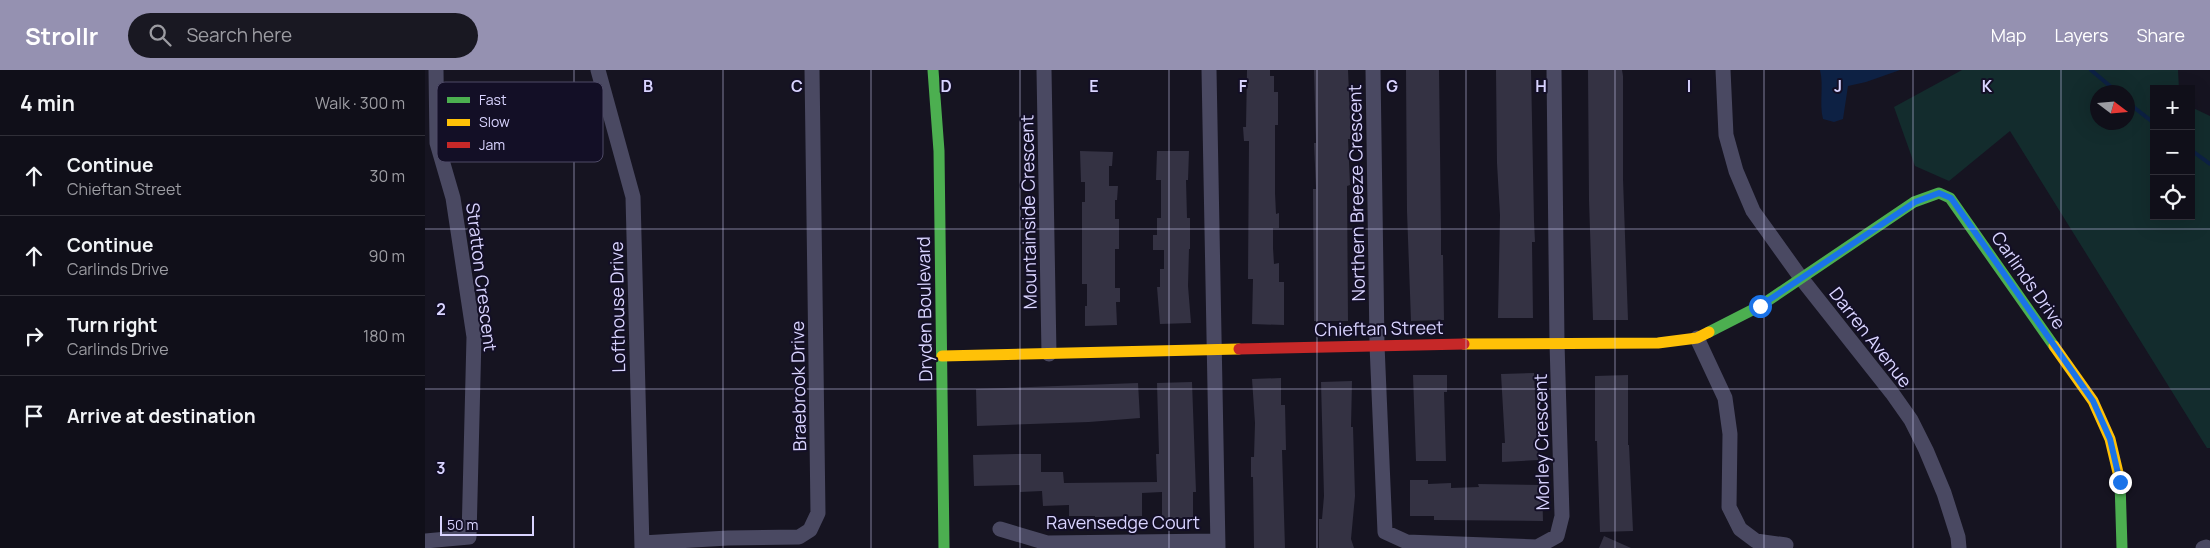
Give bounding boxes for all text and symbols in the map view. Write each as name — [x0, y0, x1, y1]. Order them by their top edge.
search box — [128, 13, 478, 58]
text: Strollr — [25, 19, 98, 52]
icon: search — [146, 21, 174, 49]
text: Search here — [186, 22, 292, 48]
text: Map — [1991, 23, 2026, 47]
text: Layers — [2054, 23, 2108, 47]
text: Share — [2136, 23, 2185, 47]
text: B — [643, 75, 653, 97]
text: C — [791, 75, 803, 97]
text: D — [940, 75, 952, 97]
text: E — [1089, 75, 1099, 97]
text: F — [1239, 75, 1248, 97]
text: G — [1386, 75, 1398, 97]
text: H — [1535, 75, 1547, 97]
text: I — [1687, 75, 1691, 97]
text: J — [1834, 75, 1842, 97]
text: K — [1982, 75, 1993, 97]
legend — [437, 82, 603, 162]
street label: Northern Breeze Crescent — [1342, 84, 1370, 302]
north arrow — [2090, 85, 2135, 130]
map controls — [2150, 85, 2195, 220]
button: + — [2150, 85, 2195, 130]
text: 4 min — [20, 89, 75, 117]
text: Fast — [479, 90, 507, 109]
text: Walk · 300 m — [315, 92, 405, 114]
text: Slow — [479, 112, 510, 131]
street label: Mountainside Crescent — [1014, 114, 1042, 310]
button: − — [2150, 130, 2195, 175]
text: Jam — [479, 135, 505, 154]
text: Continue — [67, 152, 153, 178]
icon: ahead — [20, 162, 48, 190]
text: 30 m — [370, 165, 405, 187]
button: locate — [2150, 175, 2195, 220]
text: Chieftan Street — [67, 178, 182, 200]
street label: Stratton Crescent — [461, 201, 503, 353]
street label: Carlinds Drive — [1986, 226, 2072, 334]
text: Continue — [67, 232, 153, 258]
street label: Dryden Boulevard — [911, 236, 937, 382]
street label: Lofthouse Drive — [604, 241, 630, 373]
icon: ahead — [20, 242, 48, 270]
text: 90 m — [369, 245, 405, 267]
text: Carlinds Drive — [67, 258, 169, 280]
street label: Darren Avenue — [1824, 282, 1918, 392]
route start — [1749, 295, 1772, 318]
text: 2 — [436, 298, 446, 320]
text: Turn right — [67, 312, 157, 338]
street label: Chieftan Street — [1314, 315, 1444, 341]
street label: Braebrook Drive — [785, 321, 811, 451]
icon: right — [20, 322, 48, 350]
text: 180 m — [363, 325, 405, 347]
text: Carlinds Drive — [67, 338, 169, 360]
street label: Morley Crescent — [1528, 373, 1554, 511]
icon: arrive — [20, 402, 48, 430]
text: Arrive at destination — [67, 403, 256, 429]
text: 3 — [436, 457, 446, 479]
route end — [2109, 471, 2132, 494]
street label: Ravensedge Court — [1046, 510, 1200, 534]
scale bar — [440, 513, 534, 536]
text: 50 m — [447, 515, 478, 534]

